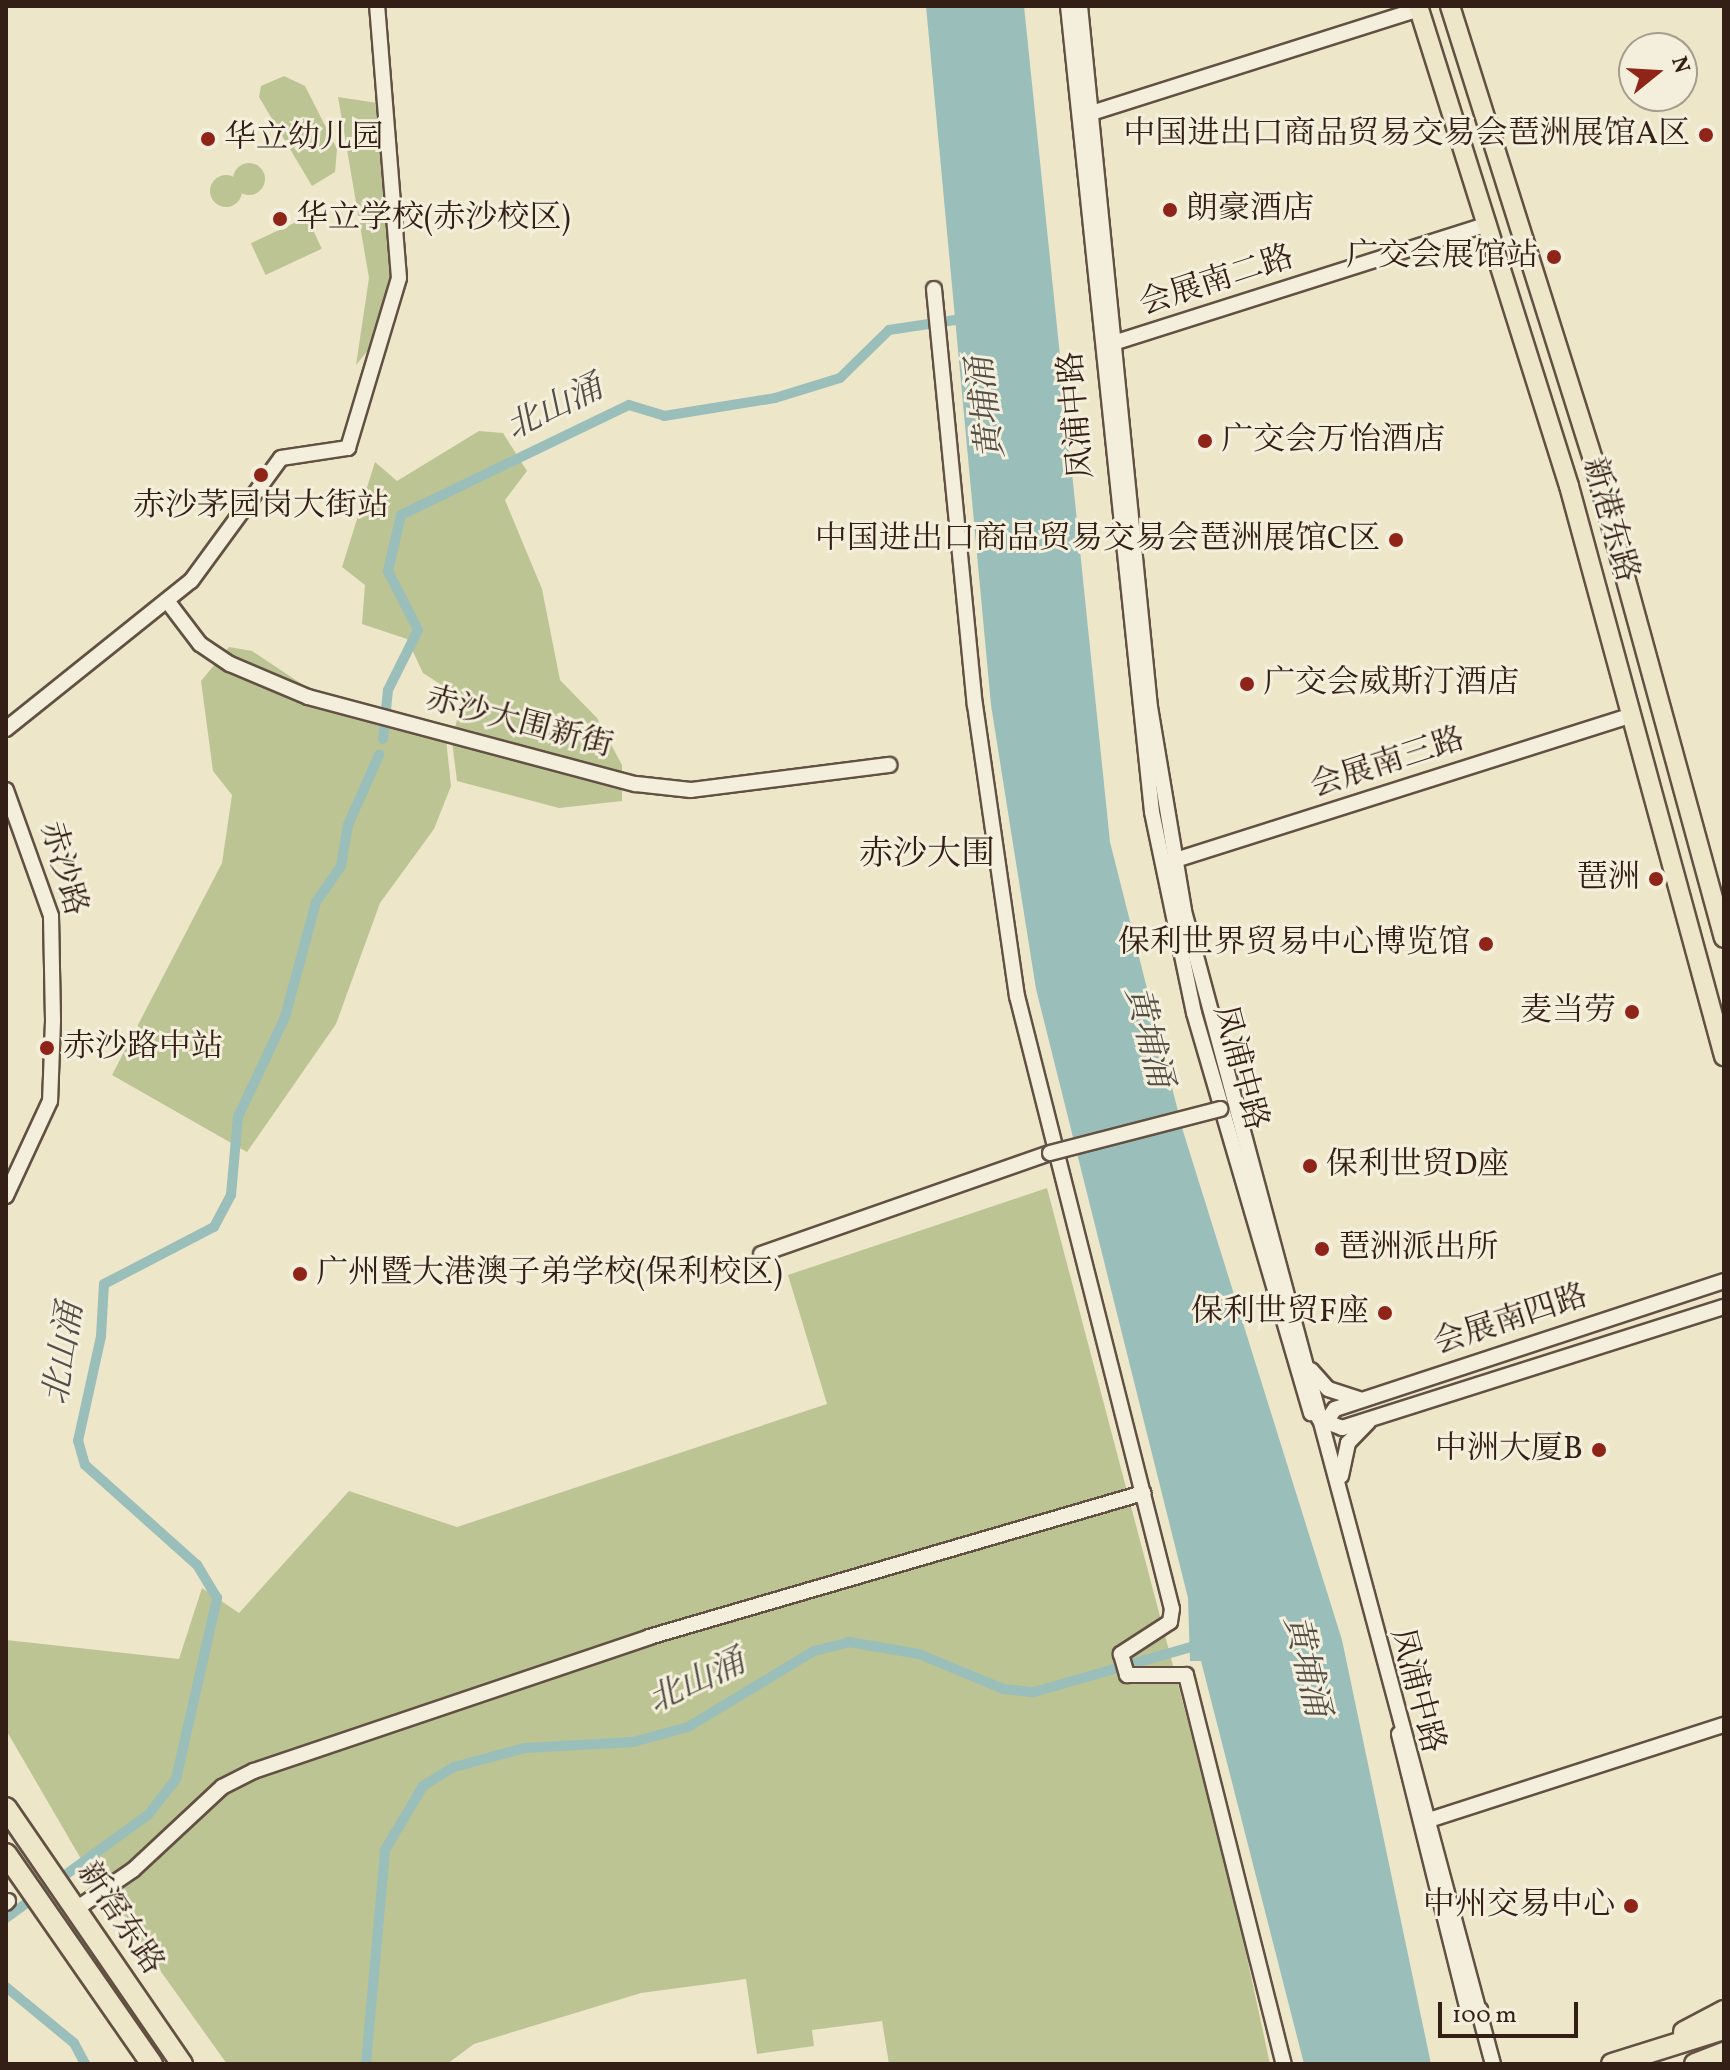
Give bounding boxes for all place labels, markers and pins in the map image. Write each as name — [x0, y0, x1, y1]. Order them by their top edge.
place label: 中国进出口商品贸易交易会琶洲展馆A区 — [1123, 116, 1690, 154]
place label: 华立幼儿园 — [224, 120, 384, 158]
marker: 中国进出口商品贸易交易会琶洲展馆A区 — [1697, 126, 1715, 144]
marker: 华立幼儿园 — [199, 130, 217, 148]
place label: 朗豪酒店 — [1186, 191, 1314, 229]
place label: 华立学校(赤沙校区) — [296, 200, 571, 238]
marker: 朗豪酒店 — [1161, 201, 1179, 219]
marker: 华立学校(赤沙校区) — [271, 210, 289, 228]
place label: 广交会展馆站 — [1346, 238, 1538, 276]
marker: 广交会展馆站 — [1545, 248, 1563, 266]
place label: 广交会万怡酒店 — [1221, 422, 1445, 460]
marker: 广交会万怡酒店 — [1196, 432, 1214, 450]
marker: 赤沙茅园岗大街站 — [252, 466, 270, 484]
place label: 赤沙茅园岗大街站 — [133, 488, 389, 526]
place label: 中国进出口商品贸易交易会琶洲展馆C区 — [815, 521, 1380, 559]
marker: 中国进出口商品贸易交易会琶洲展馆C区 — [1387, 531, 1405, 549]
place label: 广交会威斯汀酒店 — [1263, 665, 1519, 703]
marker: 广交会威斯汀酒店 — [1238, 675, 1256, 693]
place label: 琶洲 — [1576, 860, 1640, 898]
marker: 琶洲 — [1647, 870, 1665, 888]
place label: 保利世界贸易中心博览馆 — [1118, 925, 1470, 963]
marker: 保利世界贸易中心博览馆 — [1477, 935, 1495, 953]
place label: 麦当劳 — [1520, 993, 1616, 1031]
marker: 麦当劳 — [1623, 1003, 1641, 1021]
place label: 赤沙路中站 — [63, 1029, 223, 1067]
marker: 赤沙路中站 — [38, 1039, 56, 1057]
place label: 保利世贸D座 — [1326, 1147, 1509, 1185]
marker: 保利世贸D座 — [1301, 1157, 1319, 1175]
place label: 琶洲派出所 — [1338, 1230, 1498, 1268]
marker: 琶洲派出所 — [1313, 1240, 1331, 1258]
place label: 广州暨大港澳子弟学校(保利校区) — [316, 1255, 783, 1293]
marker: 广州暨大港澳子弟学校(保利校区) — [291, 1265, 309, 1283]
place label: 保利世贸F座 — [1191, 1294, 1369, 1332]
marker: 保利世贸F座 — [1376, 1304, 1394, 1322]
place label: 中洲大厦B — [1435, 1431, 1583, 1469]
marker: 中洲大厦B — [1590, 1441, 1608, 1459]
place label: 中州交易中心 — [1423, 1887, 1615, 1925]
marker: 中州交易中心 — [1622, 1897, 1640, 1915]

